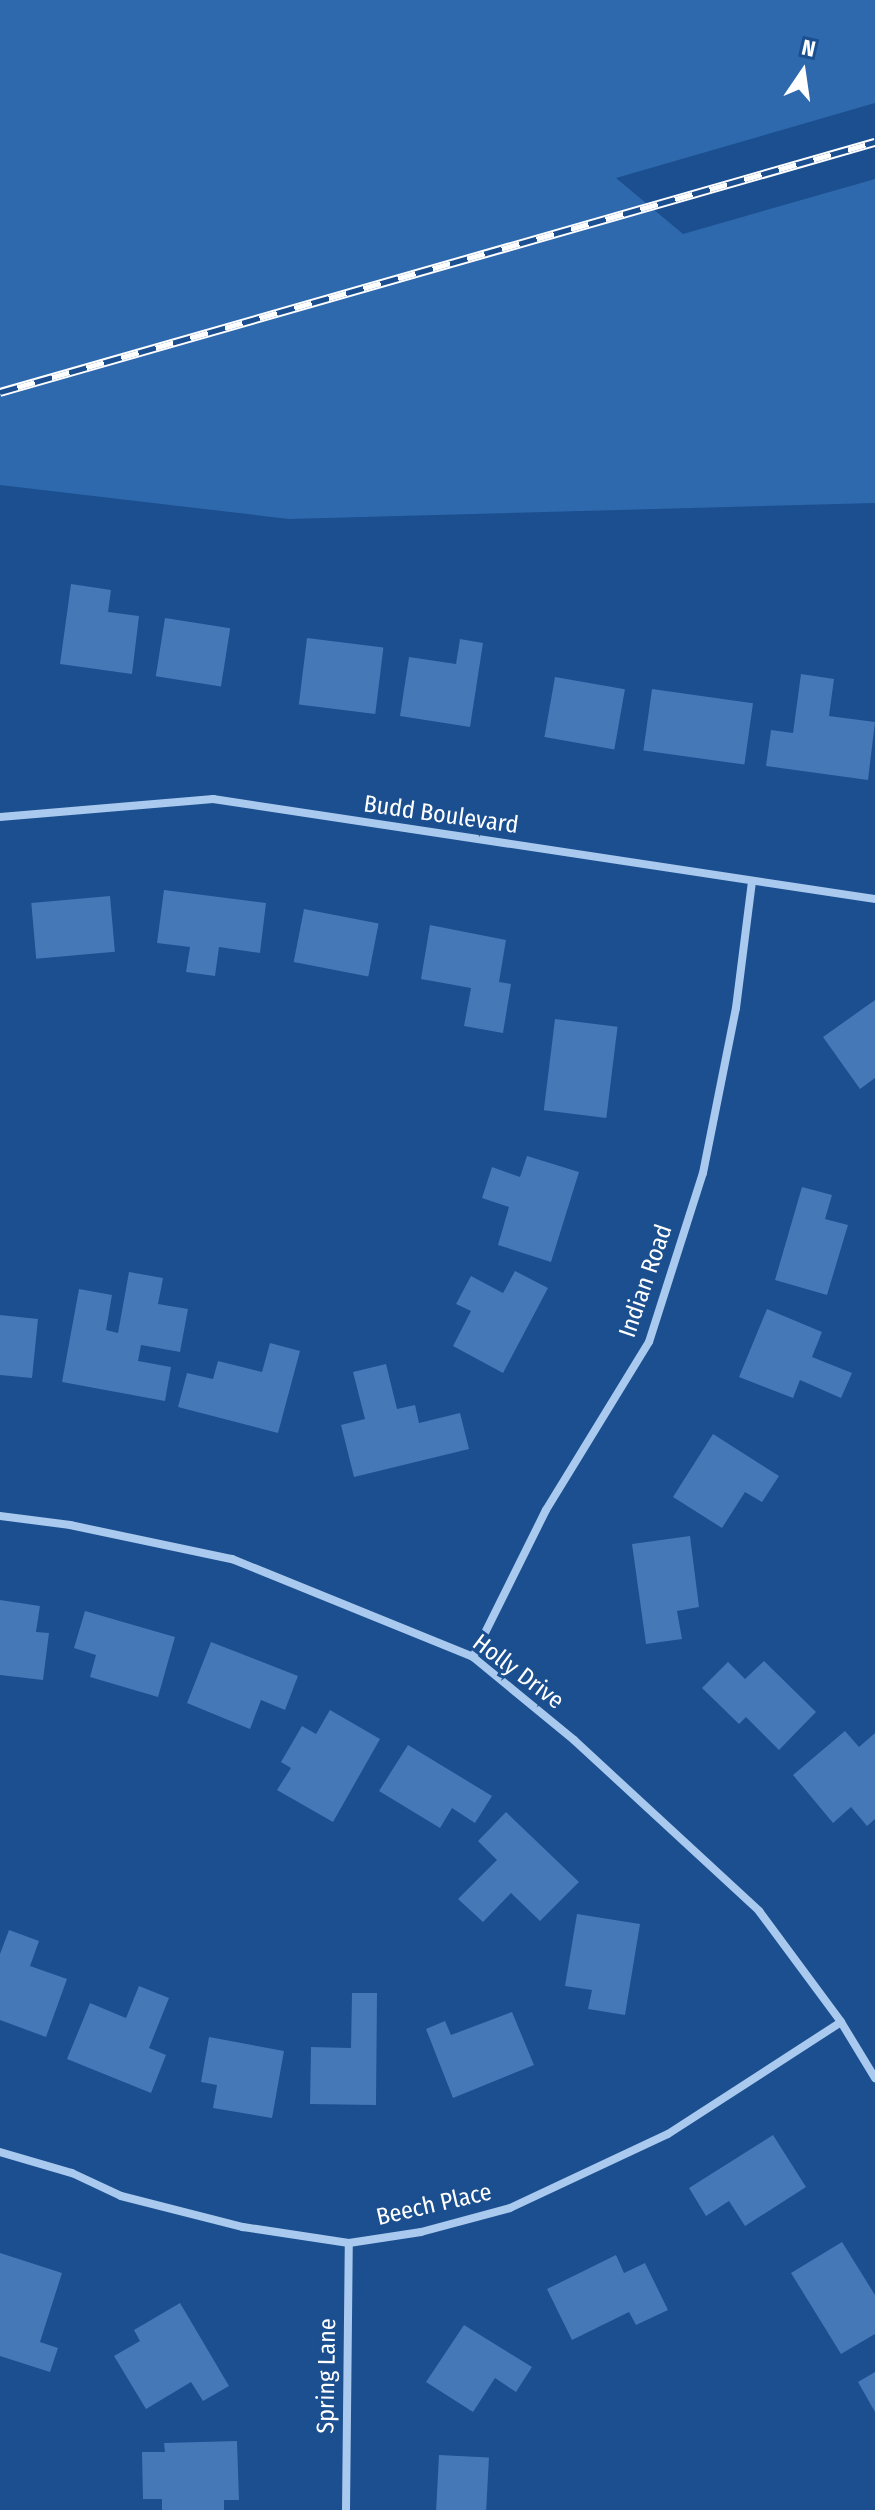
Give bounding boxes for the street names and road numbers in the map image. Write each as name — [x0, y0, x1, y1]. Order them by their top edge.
street label: Budd Boulevard — [362, 790, 520, 840]
street label: Indian Road — [613, 1221, 679, 1341]
street label: Holly Drive — [467, 1628, 569, 1716]
street label: Beech Place — [374, 2178, 494, 2232]
street label: Spring Lane — [312, 2318, 342, 2434]

